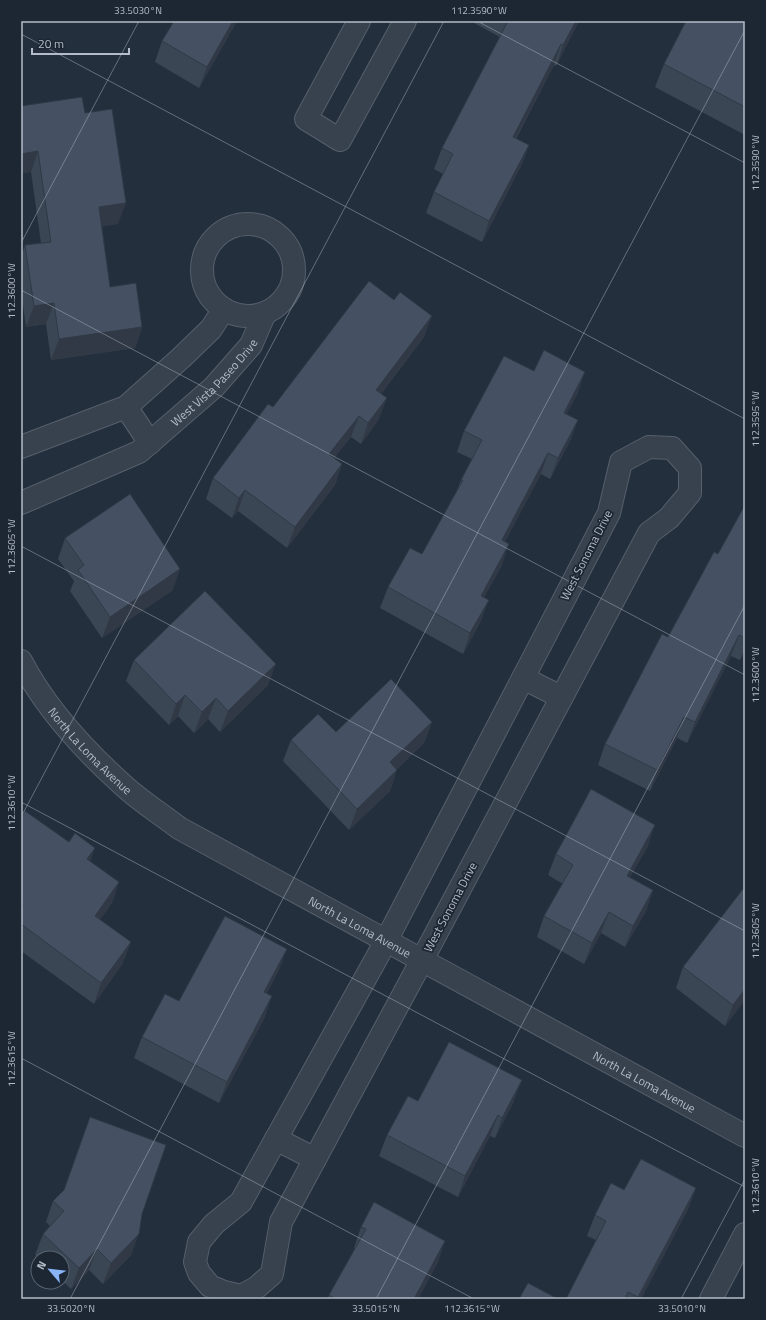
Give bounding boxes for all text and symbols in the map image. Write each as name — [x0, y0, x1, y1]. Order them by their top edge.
text: 33.5030°N — [114, 3, 162, 18]
text: 112.3590°W — [451, 3, 507, 18]
scale bar — [32, 30, 129, 56]
text: 20 m — [38, 34, 64, 53]
text: 112.3590°W — [748, 135, 763, 191]
text: 112.3600°W — [4, 263, 19, 319]
street label: West Vista Paseo Drive — [166, 336, 262, 430]
text: 112.3595°W — [748, 391, 763, 447]
street label: West Sonoma Drive — [555, 506, 617, 604]
text: 112.3605°W — [4, 519, 19, 575]
text: 112.3600°W — [748, 647, 763, 703]
street label: North La Loma Avenue — [44, 703, 137, 799]
text: 112.3610°W — [4, 775, 19, 831]
street label: West Sonoma Drive — [418, 859, 482, 955]
street label: North La Loma Avenue — [305, 891, 415, 962]
text: 112.3605°W — [748, 903, 763, 959]
text: 112.3615°W — [4, 1031, 19, 1087]
street label: North La Loma Avenue — [590, 1046, 699, 1117]
text: 112.3610°W — [748, 1158, 763, 1214]
north arrow — [30, 1250, 70, 1290]
text: N — [32, 1258, 50, 1272]
text: 33.5020°N — [47, 1301, 95, 1316]
text: 33.5015°N — [352, 1301, 400, 1316]
text: 112.3615°W — [444, 1301, 500, 1316]
text: 33.5010°N — [658, 1301, 706, 1316]

